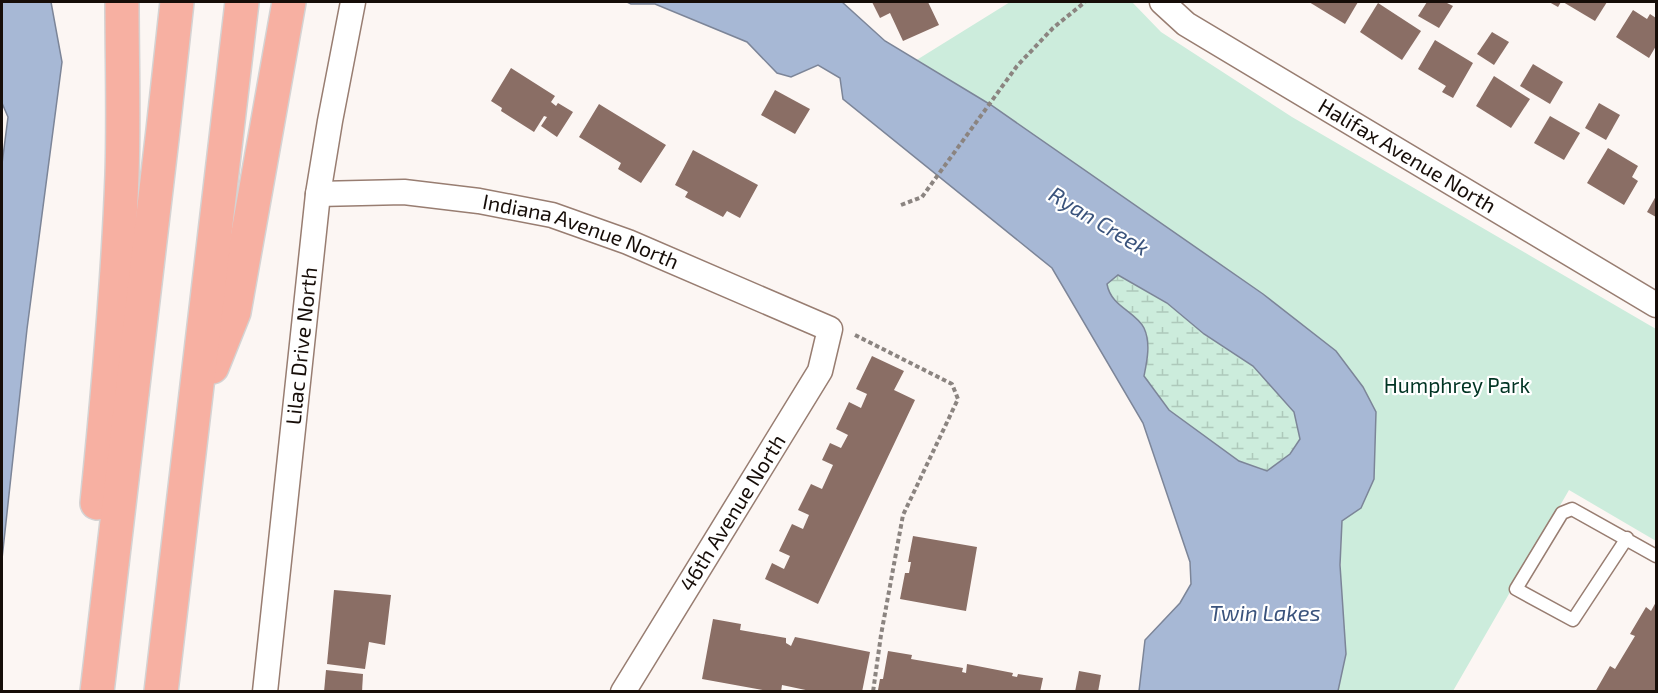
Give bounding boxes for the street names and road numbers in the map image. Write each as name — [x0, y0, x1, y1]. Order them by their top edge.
street label: Halifax Avenue North — [1314, 92, 1501, 217]
street label: Indiana Avenue North — [481, 188, 683, 273]
street label: Lilac Drive North — [280, 266, 321, 426]
street label: 46th Avenue North — [674, 429, 790, 595]

